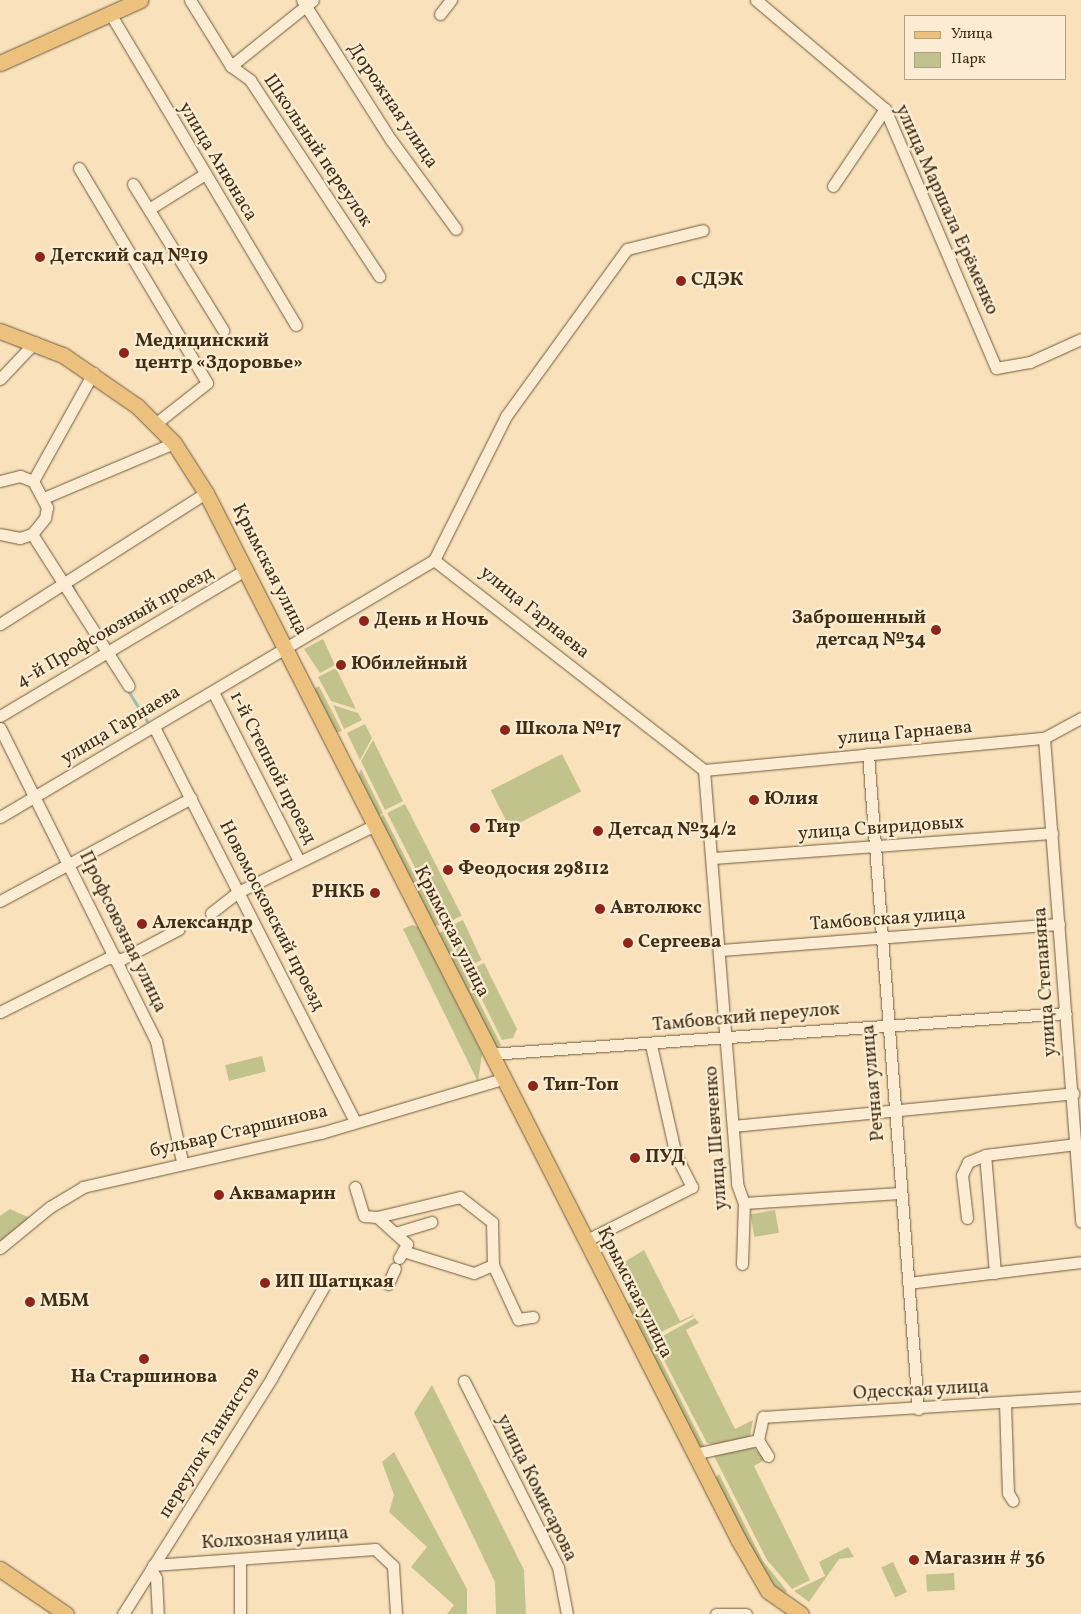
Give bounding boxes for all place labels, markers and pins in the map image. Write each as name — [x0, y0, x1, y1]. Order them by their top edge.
place label: Детский сад №19 — [50, 246, 208, 268]
marker: Детский сад №19 — [34, 251, 46, 263]
place label: СДЭК — [691, 270, 743, 292]
marker: СДЭК — [675, 275, 687, 287]
place label: Медицинский центр «Здоровье» — [135, 331, 303, 375]
marker: Медицинский центр «Здоровье» — [117, 346, 131, 360]
place label: Заброшенный детсад №34 — [792, 608, 926, 652]
place label: День и Ночь — [374, 610, 489, 632]
marker: День и Ночь — [358, 615, 370, 627]
marker: Заброшенный детсад №34 — [930, 624, 942, 636]
place label: Юбилейный — [351, 654, 467, 676]
marker: Юбилейный — [335, 659, 347, 671]
place label: Школа №17 — [515, 719, 621, 741]
marker: Школа №17 — [499, 724, 511, 736]
place label: Юлия — [764, 789, 818, 811]
marker: Юлия — [748, 794, 760, 806]
place label: Тир — [485, 817, 520, 839]
place label: Детсад №34/2 — [608, 820, 736, 842]
marker: Тир — [469, 822, 481, 834]
marker: Детсад №34/2 — [592, 825, 604, 837]
place label: Феодосия 298112 — [458, 859, 609, 881]
marker: Феодосия 298112 — [442, 864, 454, 876]
place label: РНКБ — [312, 882, 365, 904]
marker: РНКБ — [369, 887, 381, 899]
place label: Автолюкс — [610, 898, 702, 920]
marker: Автолюкс — [594, 903, 606, 915]
place label: Александр — [152, 913, 253, 935]
marker: Александр — [136, 918, 148, 930]
place label: Сергеева — [638, 932, 721, 954]
marker: Сергеева — [622, 937, 634, 949]
place label: Тип-Топ — [543, 1075, 619, 1097]
marker: Тип-Топ — [527, 1080, 539, 1092]
place label: ПУД — [645, 1147, 685, 1169]
marker: ПУД — [629, 1152, 641, 1164]
place label: Аквамарин — [229, 1184, 336, 1206]
marker: Аквамарин — [213, 1189, 225, 1201]
place label: ИП Шатцкая — [275, 1272, 394, 1294]
marker: ИП Шатцкая — [259, 1277, 271, 1289]
place label: МБМ — [40, 1291, 89, 1313]
marker: МБМ — [24, 1296, 36, 1308]
marker: На Старшинова — [138, 1353, 150, 1365]
place label: На Старшинова — [71, 1367, 217, 1389]
place label: Магазин # 36 — [924, 1549, 1045, 1571]
marker: Магазин # 36 — [908, 1554, 920, 1566]

